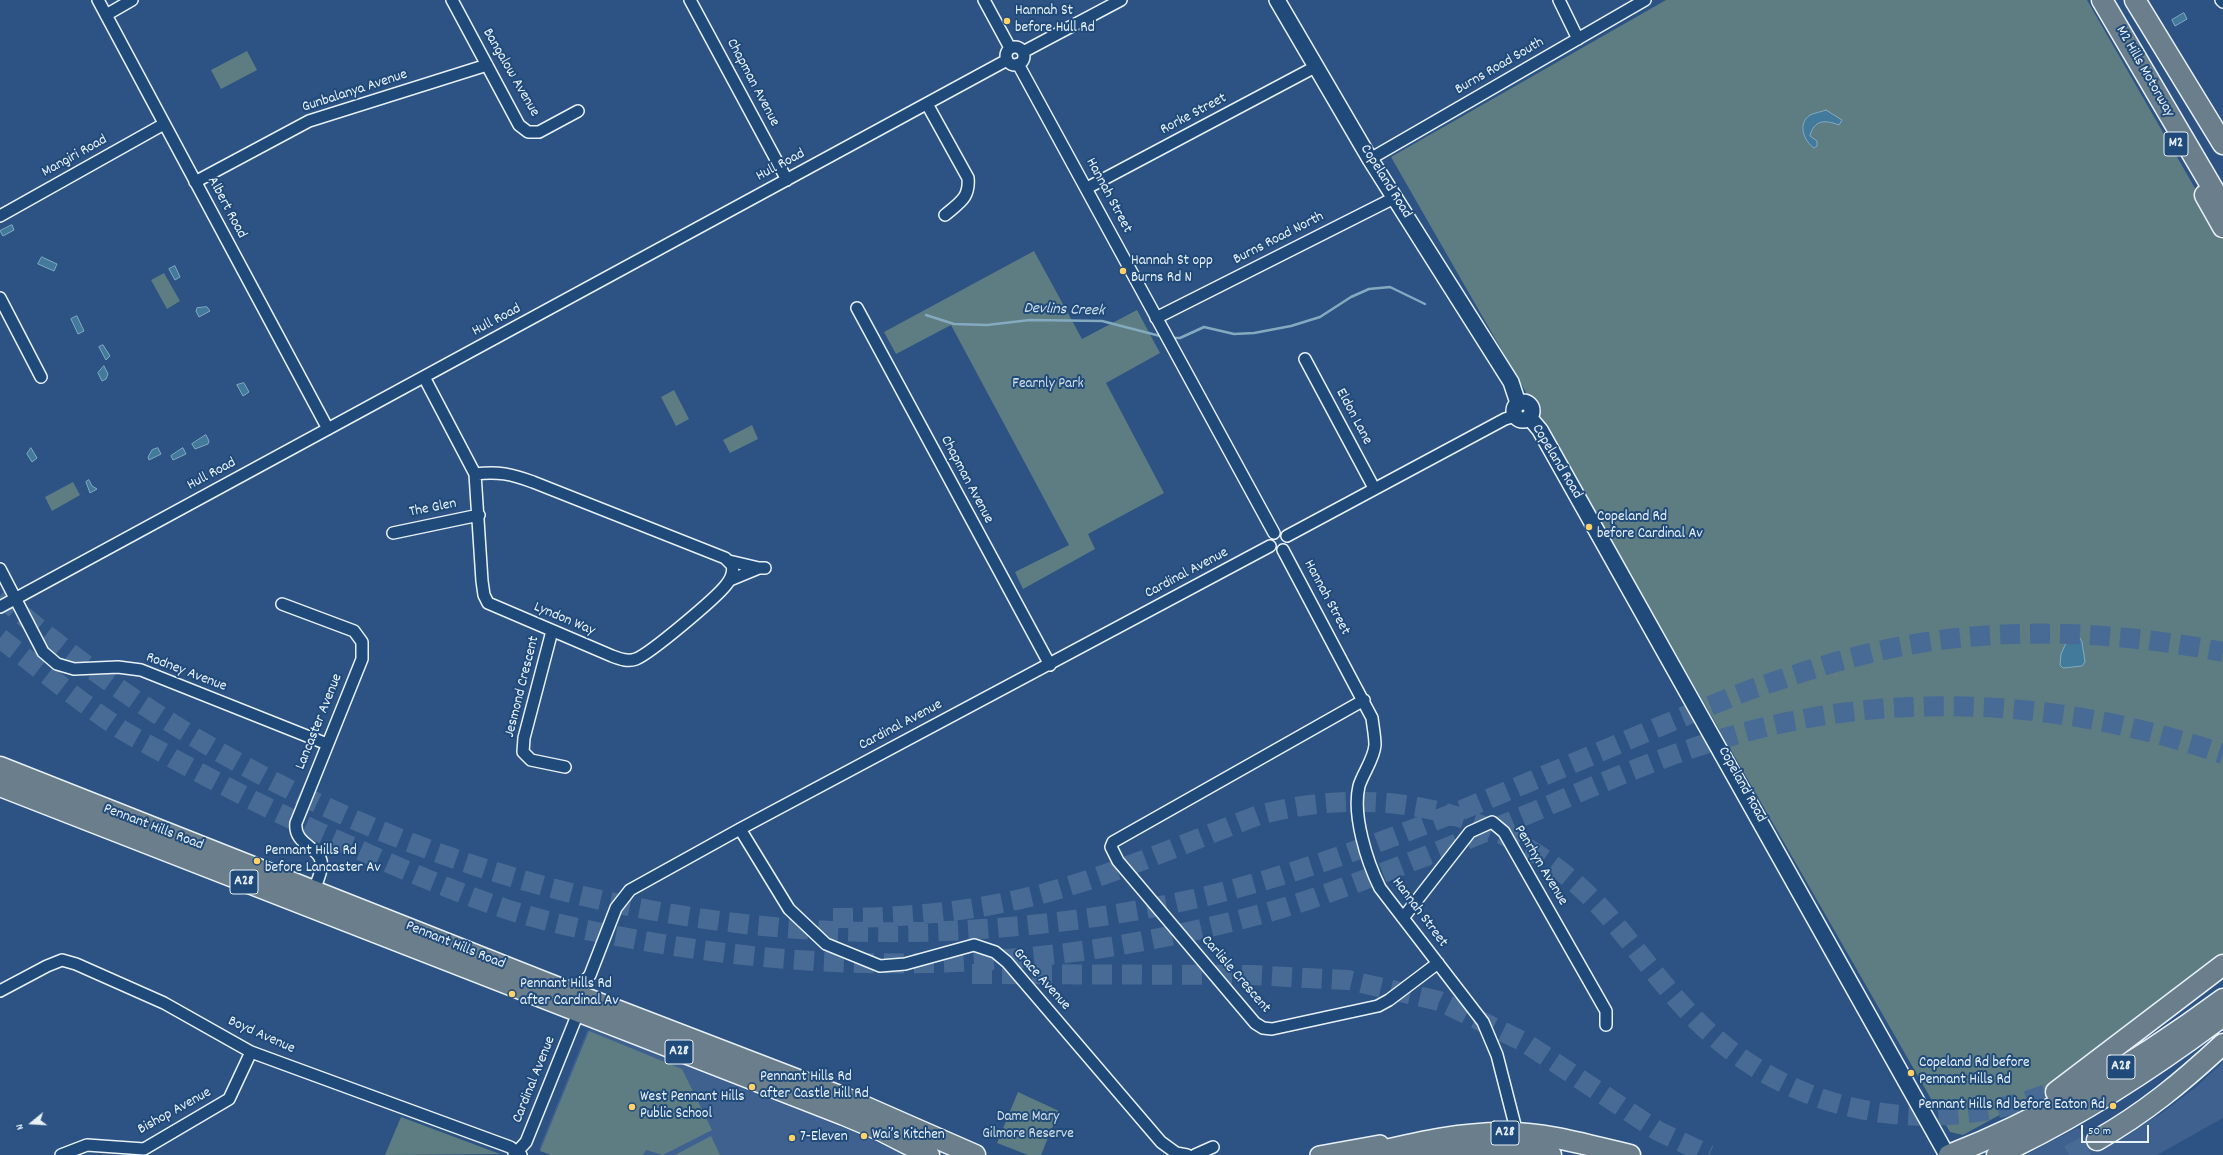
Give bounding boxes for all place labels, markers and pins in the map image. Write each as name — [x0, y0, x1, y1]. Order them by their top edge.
place label: Hannah St before Hull Rd — [1015, 3, 1095, 38]
marker: Hannah St before Hull Rd — [1002, 16, 1012, 26]
place label: Hannah St opp Burns Rd N — [1131, 253, 1213, 288]
marker: Hannah St opp Burns Rd N — [1118, 266, 1128, 276]
place label: Copeland Rd before Cardinal Av — [1597, 509, 1703, 544]
marker: Copeland Rd before Cardinal Av — [1584, 522, 1594, 532]
place label: Pennant Hills Rd before Lancaster Av — [265, 843, 381, 878]
marker: Pennant Hills Rd before Lancaster Av — [252, 856, 262, 866]
place label: Pennant Hills Rd after Cardinal Av — [520, 976, 619, 1011]
marker: Pennant Hills Rd after Cardinal Av — [507, 989, 517, 999]
place label: Copeland Rd before Pennant Hills Rd — [1919, 1055, 2030, 1090]
marker: Copeland Rd before Pennant Hills Rd — [1906, 1068, 1916, 1078]
place label: Pennant Hills Rd after Castle Hill Rd — [760, 1069, 869, 1104]
marker: Pennant Hills Rd after Castle Hill Rd — [747, 1082, 757, 1092]
place label: West Pennant Hills Public School — [640, 1089, 745, 1124]
place label: Pennant Hills Rd before Eaton Rd — [1918, 1097, 2105, 1115]
marker: Pennant Hills Rd before Eaton Rd — [2108, 1101, 2118, 1111]
marker: West Pennant Hills Public School — [627, 1102, 637, 1112]
place label: Wai’s Kitchen — [872, 1127, 945, 1145]
place label: 7-Eleven — [800, 1129, 848, 1147]
marker: Wai’s Kitchen — [859, 1131, 869, 1141]
marker: 7-Eleven — [787, 1133, 797, 1143]

